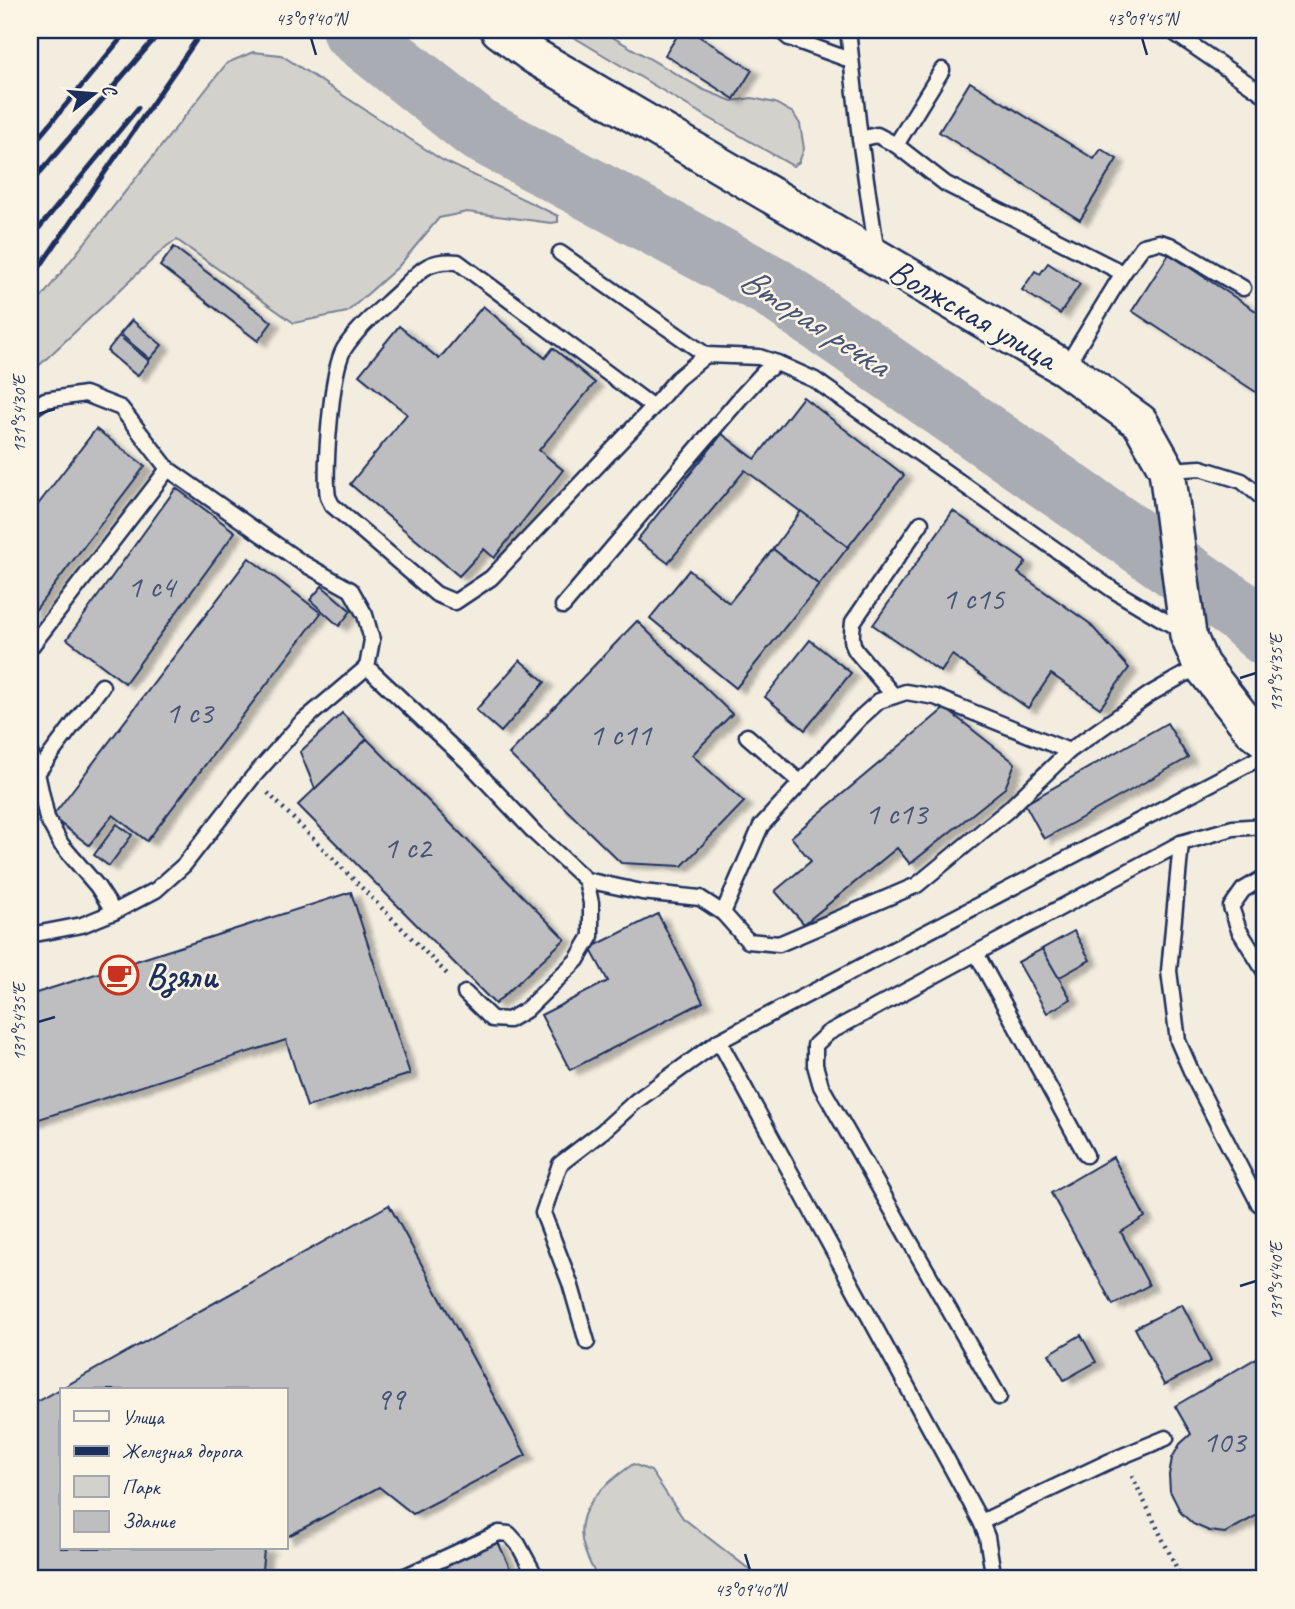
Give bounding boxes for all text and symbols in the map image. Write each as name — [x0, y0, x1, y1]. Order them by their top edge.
text: 43°09'40"N — [276, 8, 350, 30]
text: 43°09'45"N — [1107, 8, 1181, 30]
north arrow — [60, 60, 130, 130]
text: С — [97, 82, 123, 100]
street label: Волжская улица — [881, 248, 1067, 382]
water label: Вторая речка — [731, 255, 901, 388]
text: 131°54'30"E — [8, 373, 30, 453]
house number: 1 с4 — [127, 566, 179, 607]
house number: 1 с15 — [942, 578, 1006, 619]
text: 131°54'35"E — [1265, 632, 1287, 712]
house number: 1 с3 — [165, 692, 216, 733]
house number: 1 с11 — [589, 714, 653, 755]
house number: 1 с13 — [865, 793, 930, 834]
house number: 1 с2 — [383, 827, 434, 868]
place label: Взяли — [146, 953, 219, 998]
cafe icon: Взяли — [98, 954, 140, 996]
text: 131°54'35"E — [8, 981, 30, 1061]
text: 131°54'40"E — [1265, 1240, 1287, 1320]
house number: 99 — [376, 1378, 407, 1419]
legend — [60, 1388, 287, 1550]
text: Улица — [122, 1404, 165, 1430]
house number: 103 — [1202, 1421, 1248, 1462]
text: Железная дорога — [122, 1438, 243, 1464]
text: Парк — [122, 1474, 162, 1500]
text: Здание — [122, 1508, 176, 1534]
text: 43°09'40"N — [715, 1579, 789, 1601]

